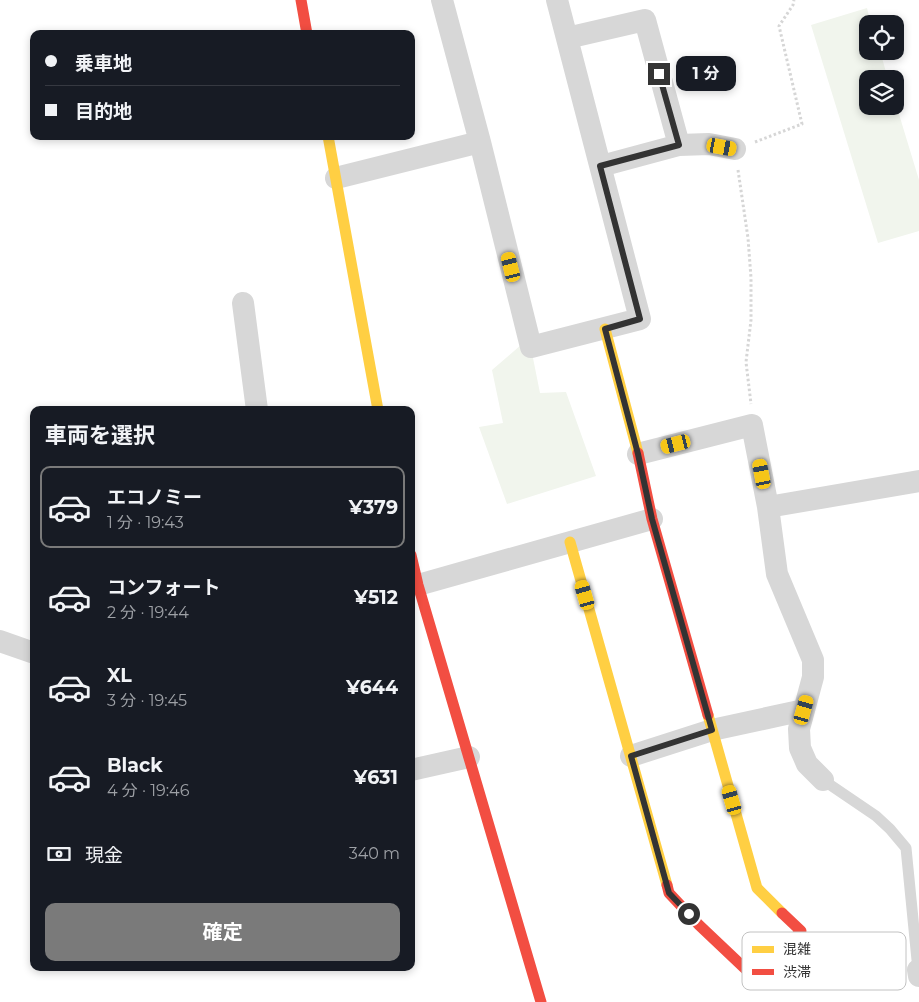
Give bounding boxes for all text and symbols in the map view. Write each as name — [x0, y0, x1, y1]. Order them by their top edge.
map controls — [859, 15, 904, 115]
button: locate — [859, 15, 904, 60]
text: 乗車地 — [75, 52, 132, 75]
callout: 1 分 — [676, 56, 736, 92]
route end — [648, 63, 670, 85]
text: 1 分 — [693, 64, 719, 83]
button: layers — [859, 70, 904, 115]
text: 目的地 — [75, 100, 132, 123]
car — [705, 137, 738, 157]
car — [500, 251, 521, 283]
text: 車両を選択 — [45, 422, 155, 449]
car — [659, 433, 692, 455]
car — [751, 458, 772, 490]
icon: car — [47, 485, 92, 530]
text: エコノミー — [107, 486, 202, 509]
text: ¥379 — [349, 496, 398, 519]
text: 1 分 · 19:43 — [107, 513, 184, 532]
icon: car — [47, 575, 92, 620]
text: コンフォート — [107, 576, 220, 599]
car — [573, 579, 596, 611]
text: ¥512 — [354, 586, 398, 609]
text: 2 分 · 19:44 — [107, 603, 189, 622]
text: XL — [107, 664, 132, 687]
icon: car — [47, 665, 92, 710]
text: ¥644 — [346, 676, 398, 699]
text: 3 分 · 19:45 — [107, 691, 187, 710]
car — [792, 694, 815, 726]
text: Black — [107, 754, 163, 777]
icon: car — [47, 755, 92, 800]
text: ¥631 — [353, 766, 398, 789]
text: 4 分 · 19:46 — [107, 781, 189, 800]
car — [720, 784, 743, 816]
icon: cash — [45, 840, 73, 868]
text: 現金 — [85, 844, 123, 867]
text: 340 m — [349, 844, 400, 863]
button: 確定 — [45, 903, 400, 961]
route start — [678, 903, 700, 925]
legend — [742, 932, 906, 990]
text: 混雑 — [783, 940, 811, 958]
text: 渋滞 — [783, 963, 811, 981]

